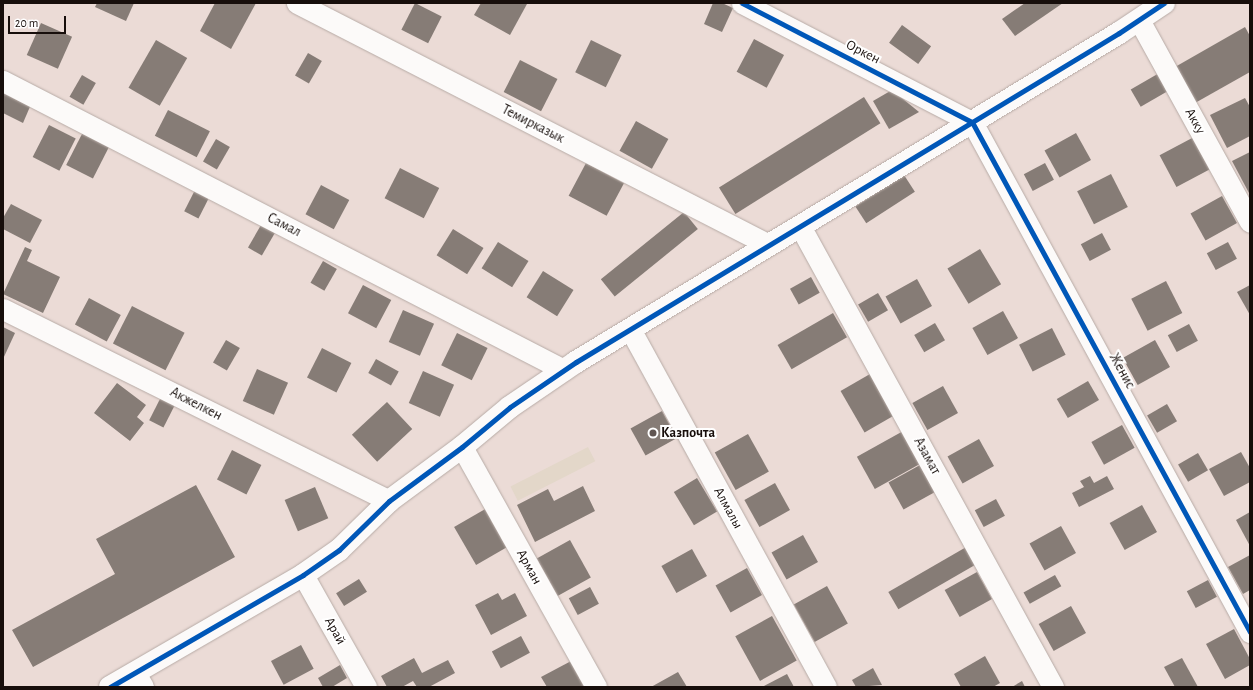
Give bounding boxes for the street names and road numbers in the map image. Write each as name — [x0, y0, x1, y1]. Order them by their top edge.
street label: Оркен — [843, 36, 883, 68]
street label: Темирказык — [499, 101, 567, 147]
street label: Акку — [1181, 105, 1209, 137]
street label: Самал — [264, 209, 304, 241]
street label: Женис — [1105, 350, 1139, 392]
street label: Акжелкен — [167, 384, 225, 424]
street label: Азамат — [910, 434, 944, 478]
street label: Алмалы — [710, 484, 746, 532]
street label: Арман — [513, 547, 545, 587]
street label: Арай — [321, 614, 349, 648]

